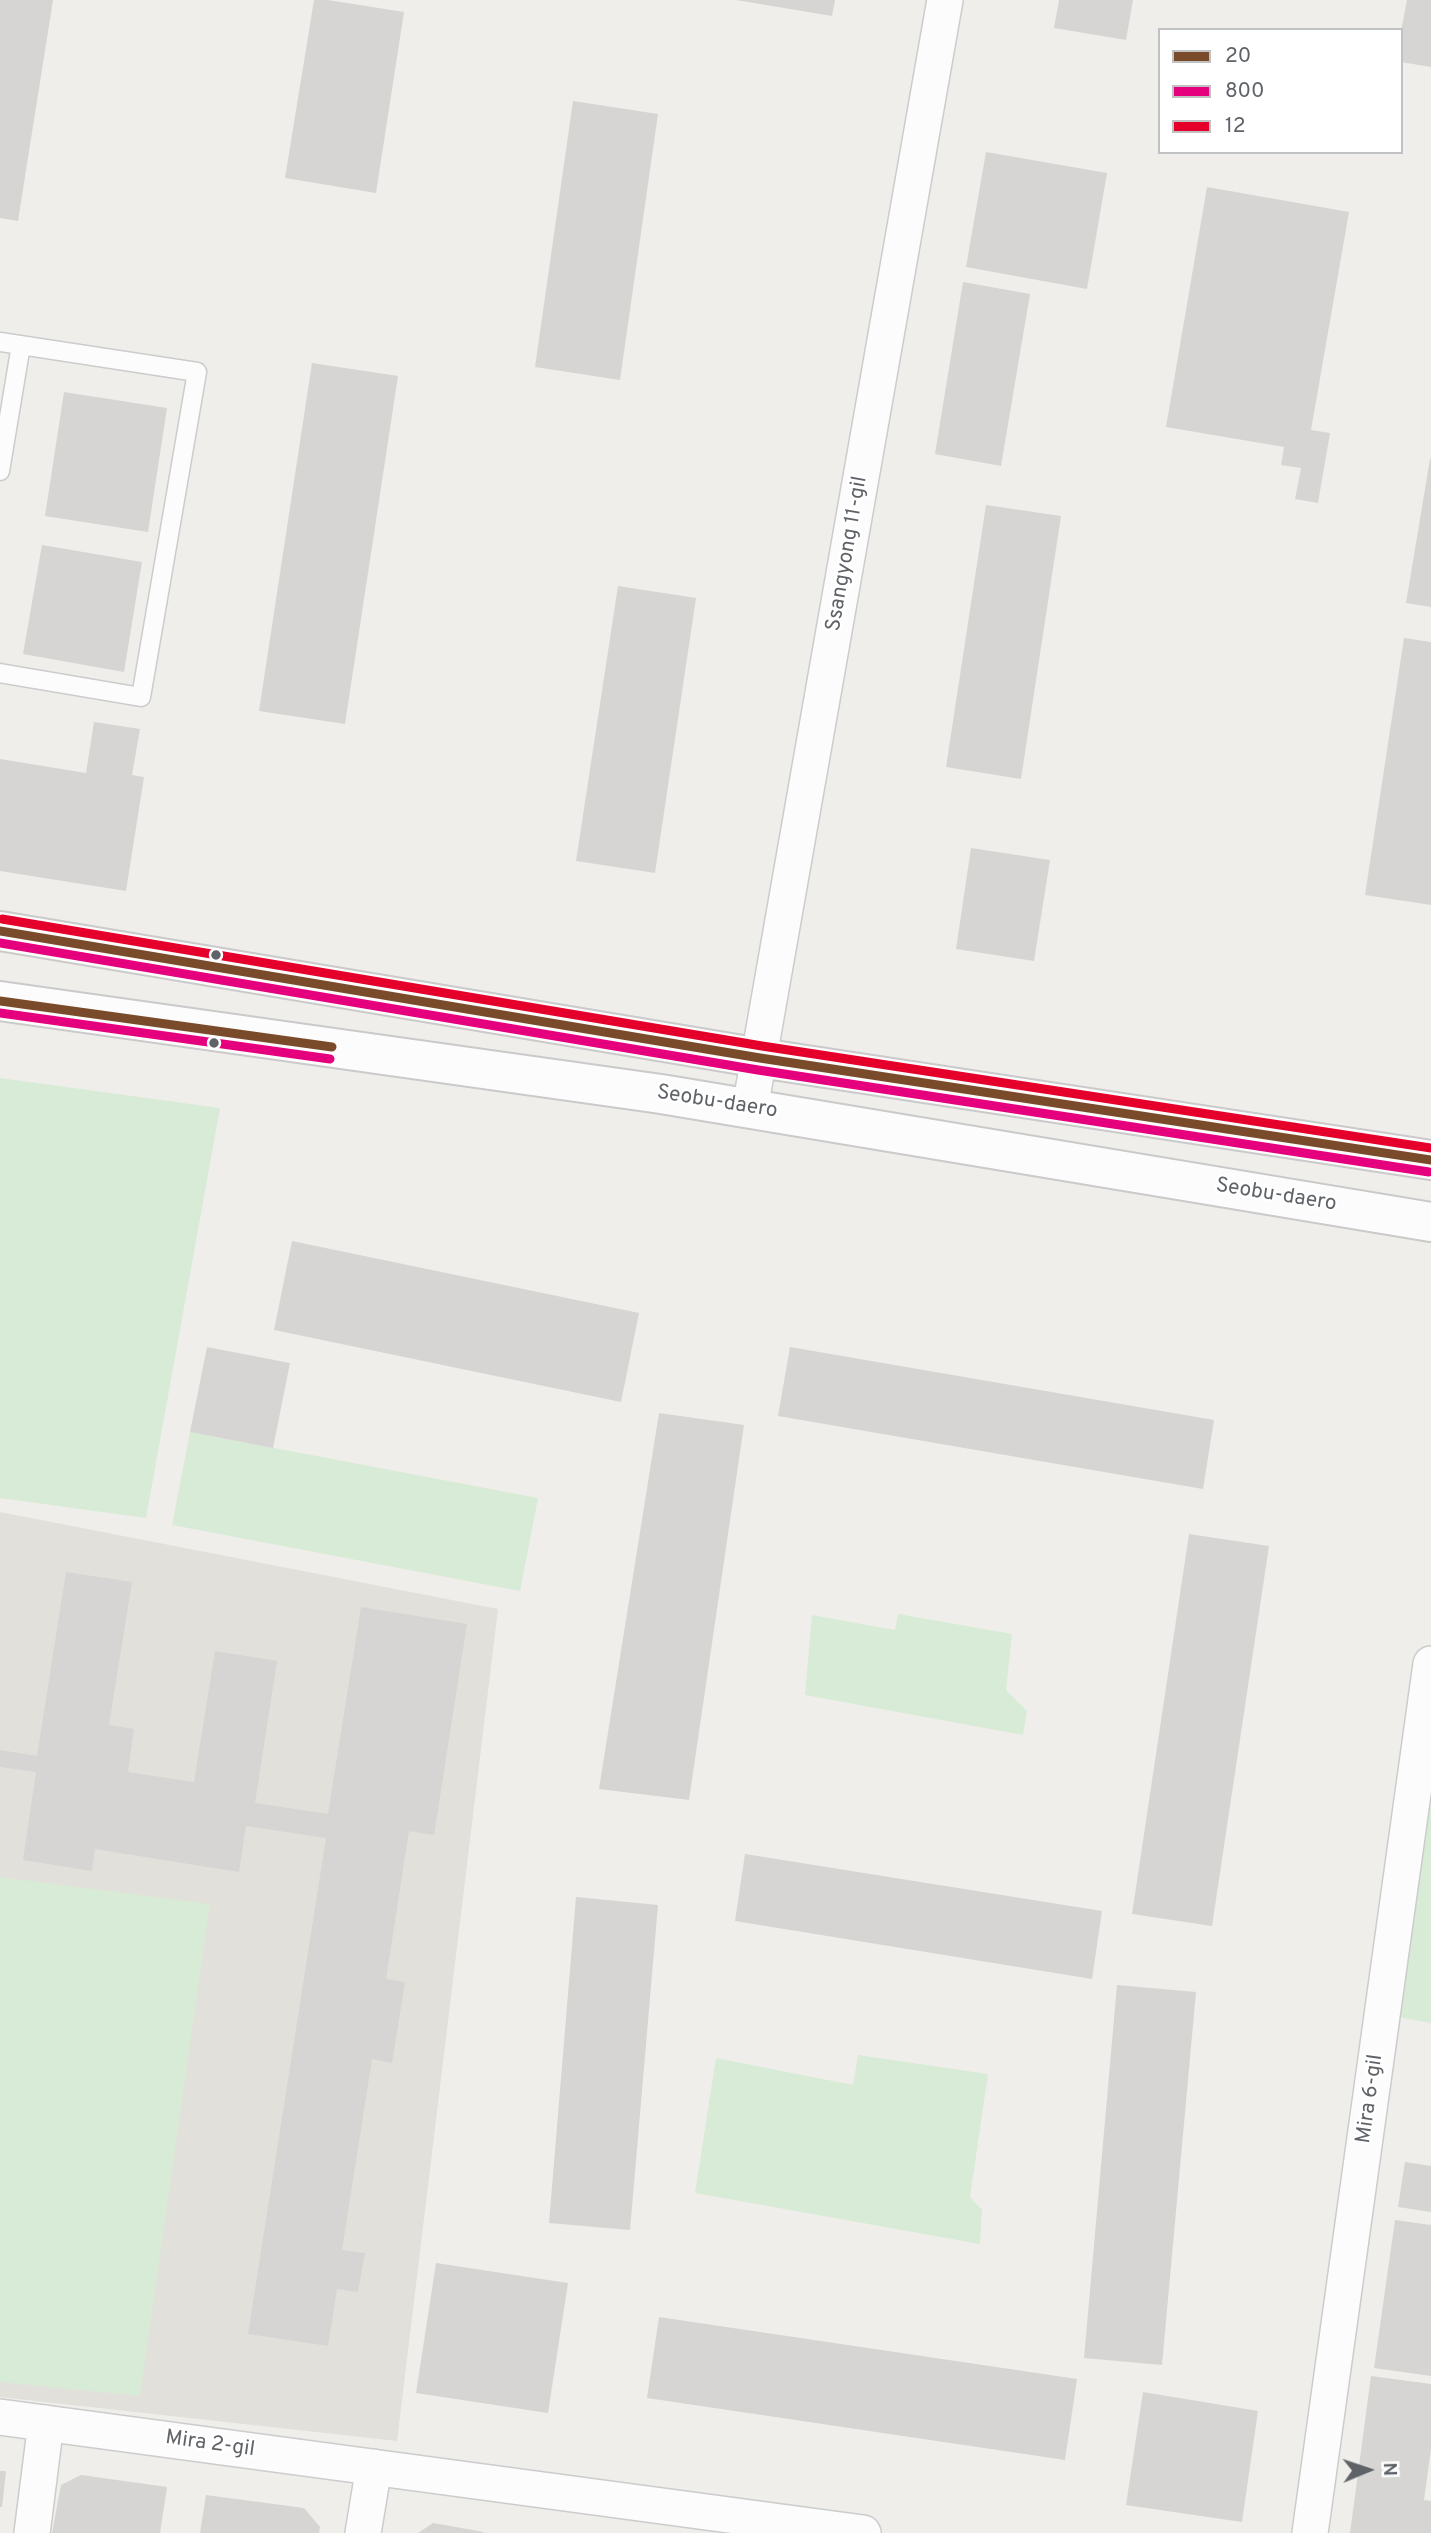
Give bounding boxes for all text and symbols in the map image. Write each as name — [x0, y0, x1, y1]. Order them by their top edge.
legend — [1158, 28, 1403, 154]
text: 20 — [1225, 43, 1251, 70]
text: 800 — [1225, 78, 1264, 105]
text: 12 — [1225, 113, 1246, 140]
street label: Ssangyong 11-gil — [822, 474, 874, 634]
unlabelled marker — [209, 948, 223, 962]
unlabelled marker — [207, 1036, 221, 1050]
street label: Seobu-daero — [655, 1081, 779, 1125]
street label: Seobu-daero — [1214, 1174, 1338, 1218]
street label: Mira 6-gil — [1352, 2053, 1390, 2145]
street label: Mira 2-gil — [164, 2426, 256, 2464]
north arrow — [1333, 2435, 1403, 2505]
text: N — [1377, 2462, 1401, 2477]

